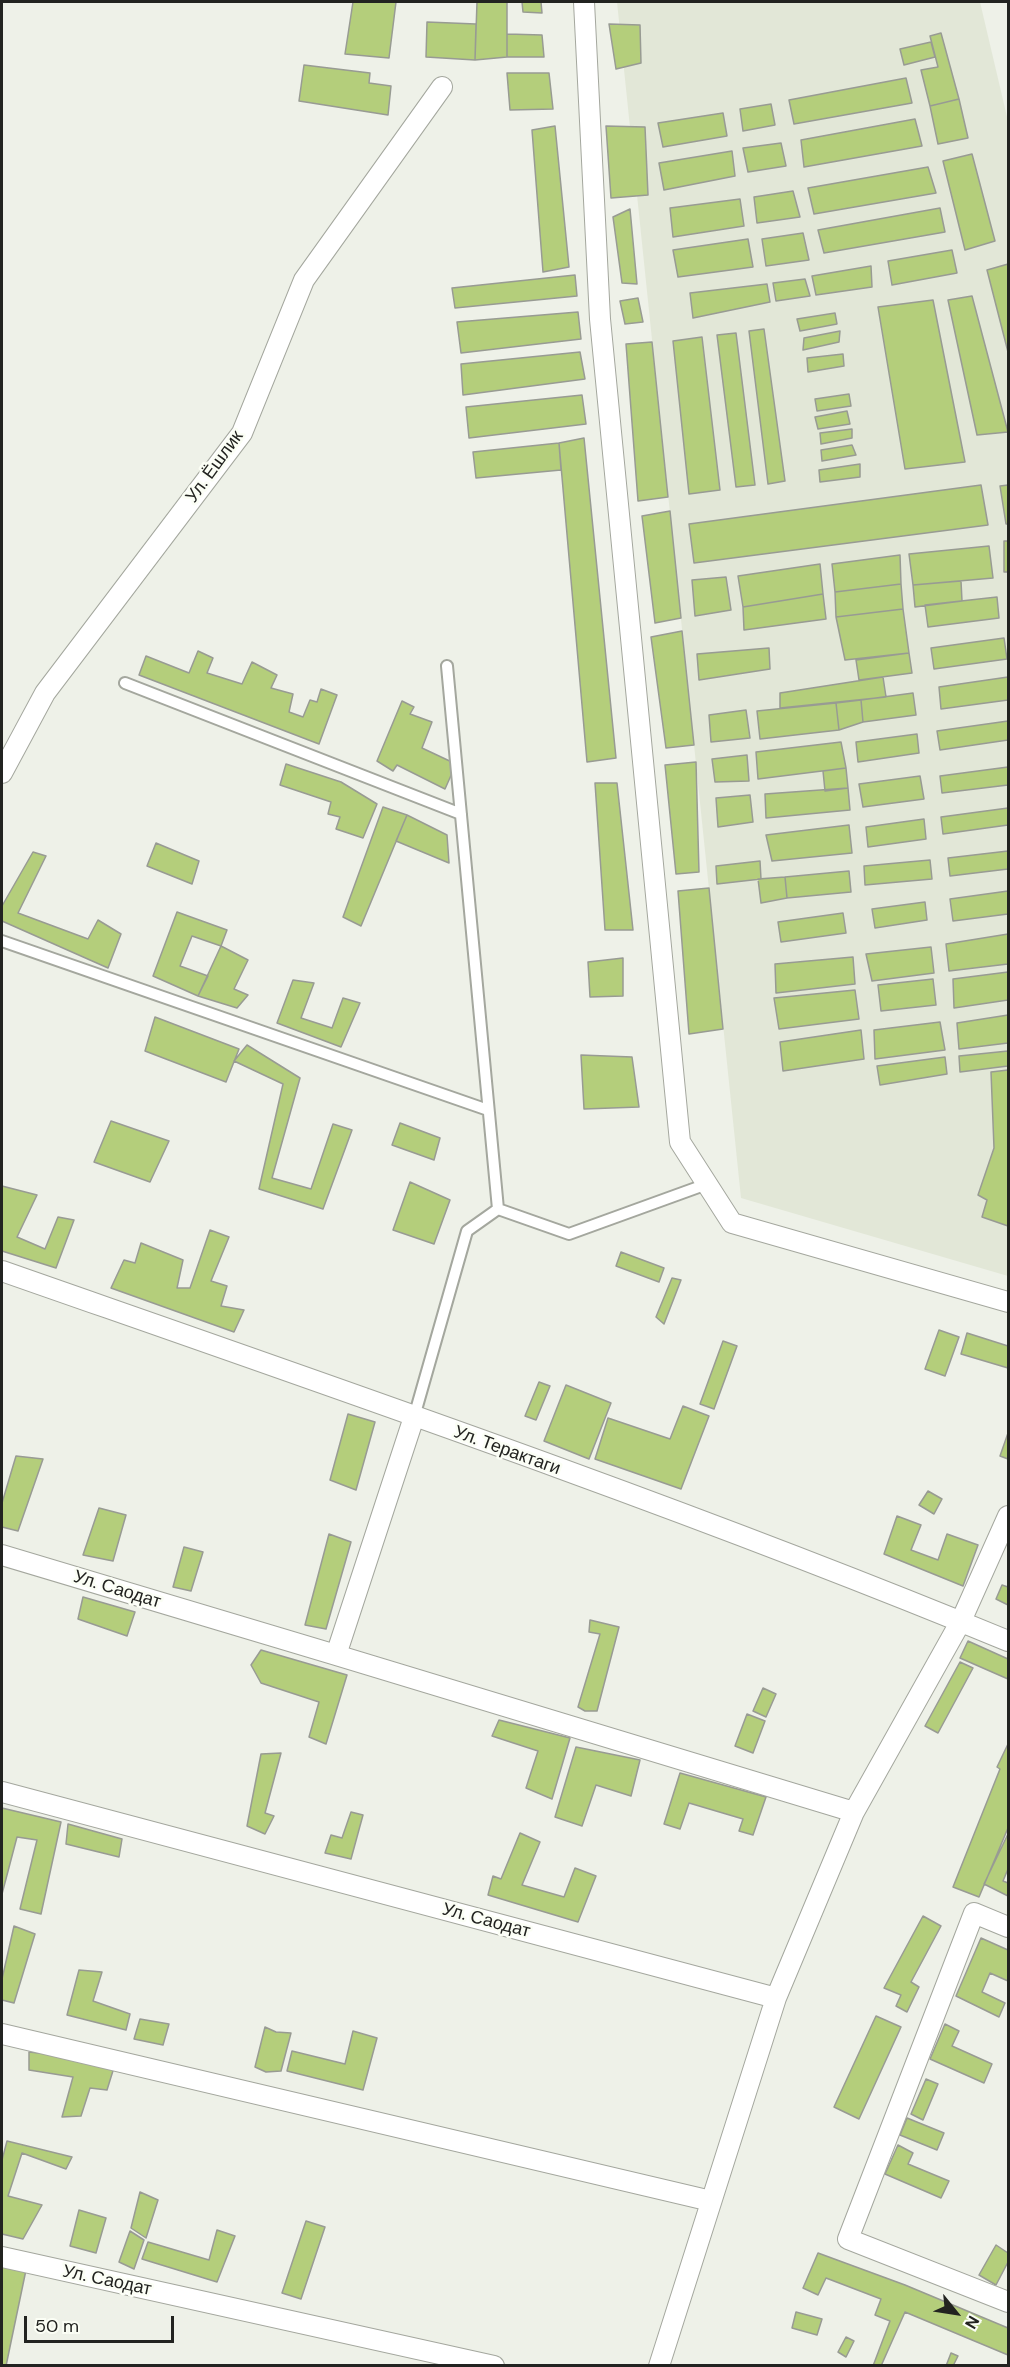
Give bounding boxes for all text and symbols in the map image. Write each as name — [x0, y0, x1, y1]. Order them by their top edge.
street label: Ул. Ёшлик — [182, 427, 248, 507]
street label: Ул. Терактаги — [451, 1422, 563, 1480]
street label: Ул. Саодат — [71, 1566, 163, 1614]
street label: Ул. Саодат — [440, 1899, 532, 1943]
street label: Ул. Саодат — [61, 2261, 153, 2301]
north arrow — [926, 2283, 986, 2343]
scale bar — [27, 2304, 177, 2342]
text: N — [960, 2312, 984, 2333]
text: 50 m — [35, 2314, 79, 2338]

